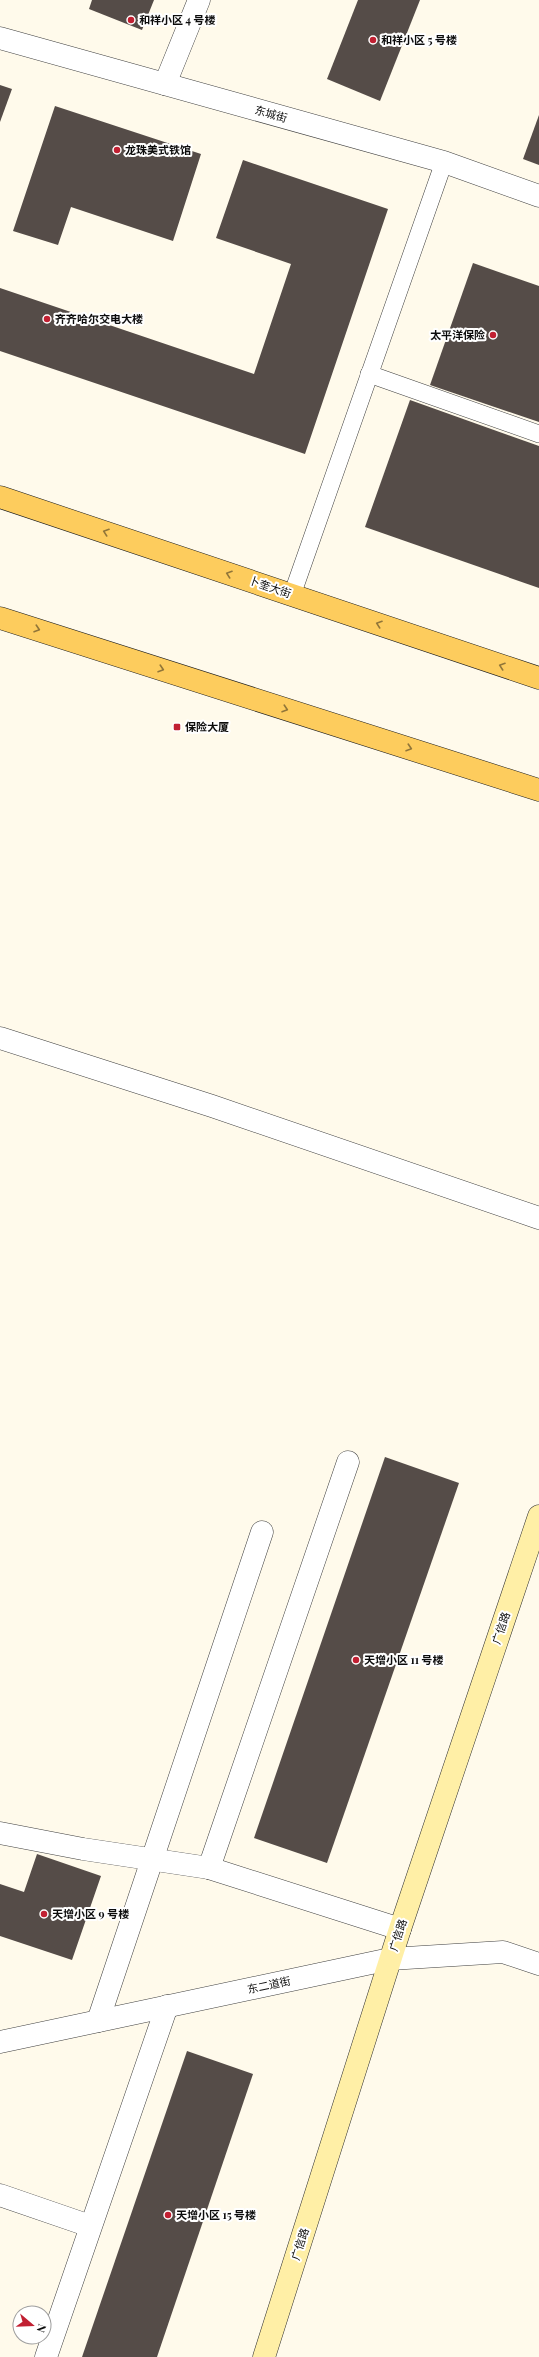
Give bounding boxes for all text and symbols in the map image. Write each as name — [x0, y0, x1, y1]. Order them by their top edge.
place label: 和祥小区 4 号楼 — [139, 12, 216, 27]
marker: 和祥小区 4 号楼 — [126, 15, 136, 25]
place label: 和祥小区 5 号楼 — [381, 32, 457, 47]
marker: 和祥小区 5 号楼 — [368, 35, 378, 45]
street label: 东城街 — [253, 102, 289, 125]
place label: 龙珠美式铁馆 — [125, 142, 191, 157]
marker: 龙珠美式铁馆 — [112, 145, 122, 155]
place label: 齐齐哈尔交电大楼 — [55, 311, 143, 326]
marker: 齐齐哈尔交电大楼 — [42, 314, 52, 324]
place label: 太平洋保险 — [430, 327, 485, 342]
marker: 太平洋保险 — [488, 330, 498, 340]
one-way arrow — [102, 528, 109, 537]
one-way arrow — [226, 570, 233, 578]
street label: 卜奎大街 — [247, 572, 293, 601]
one-way arrow — [375, 620, 382, 629]
one-way arrow — [33, 625, 40, 633]
one-way arrow — [499, 662, 506, 670]
one-way arrow — [157, 664, 164, 673]
one-way arrow — [281, 704, 288, 712]
place label: 保险大厦 — [185, 719, 229, 734]
marker: 保险大厦 — [172, 722, 182, 732]
one-way arrow — [405, 743, 412, 752]
street label: 广信路 — [488, 1610, 513, 1646]
place label: 天增小区 11 号楼 — [364, 1652, 444, 1667]
marker: 天增小区 11 号楼 — [351, 1655, 361, 1665]
place label: 天增小区 9 号楼 — [52, 1906, 129, 1921]
marker: 天增小区 9 号楼 — [39, 1909, 49, 1919]
street label: 广信路 — [385, 1917, 410, 1953]
street label: 东二道街 — [246, 1973, 292, 1996]
place label: 天增小区 15 号楼 — [176, 2207, 256, 2222]
marker: 天增小区 15 号楼 — [163, 2210, 173, 2220]
street label: 广信路 — [287, 2226, 312, 2262]
north arrow — [12, 2305, 52, 2345]
text: N — [34, 2322, 50, 2335]

